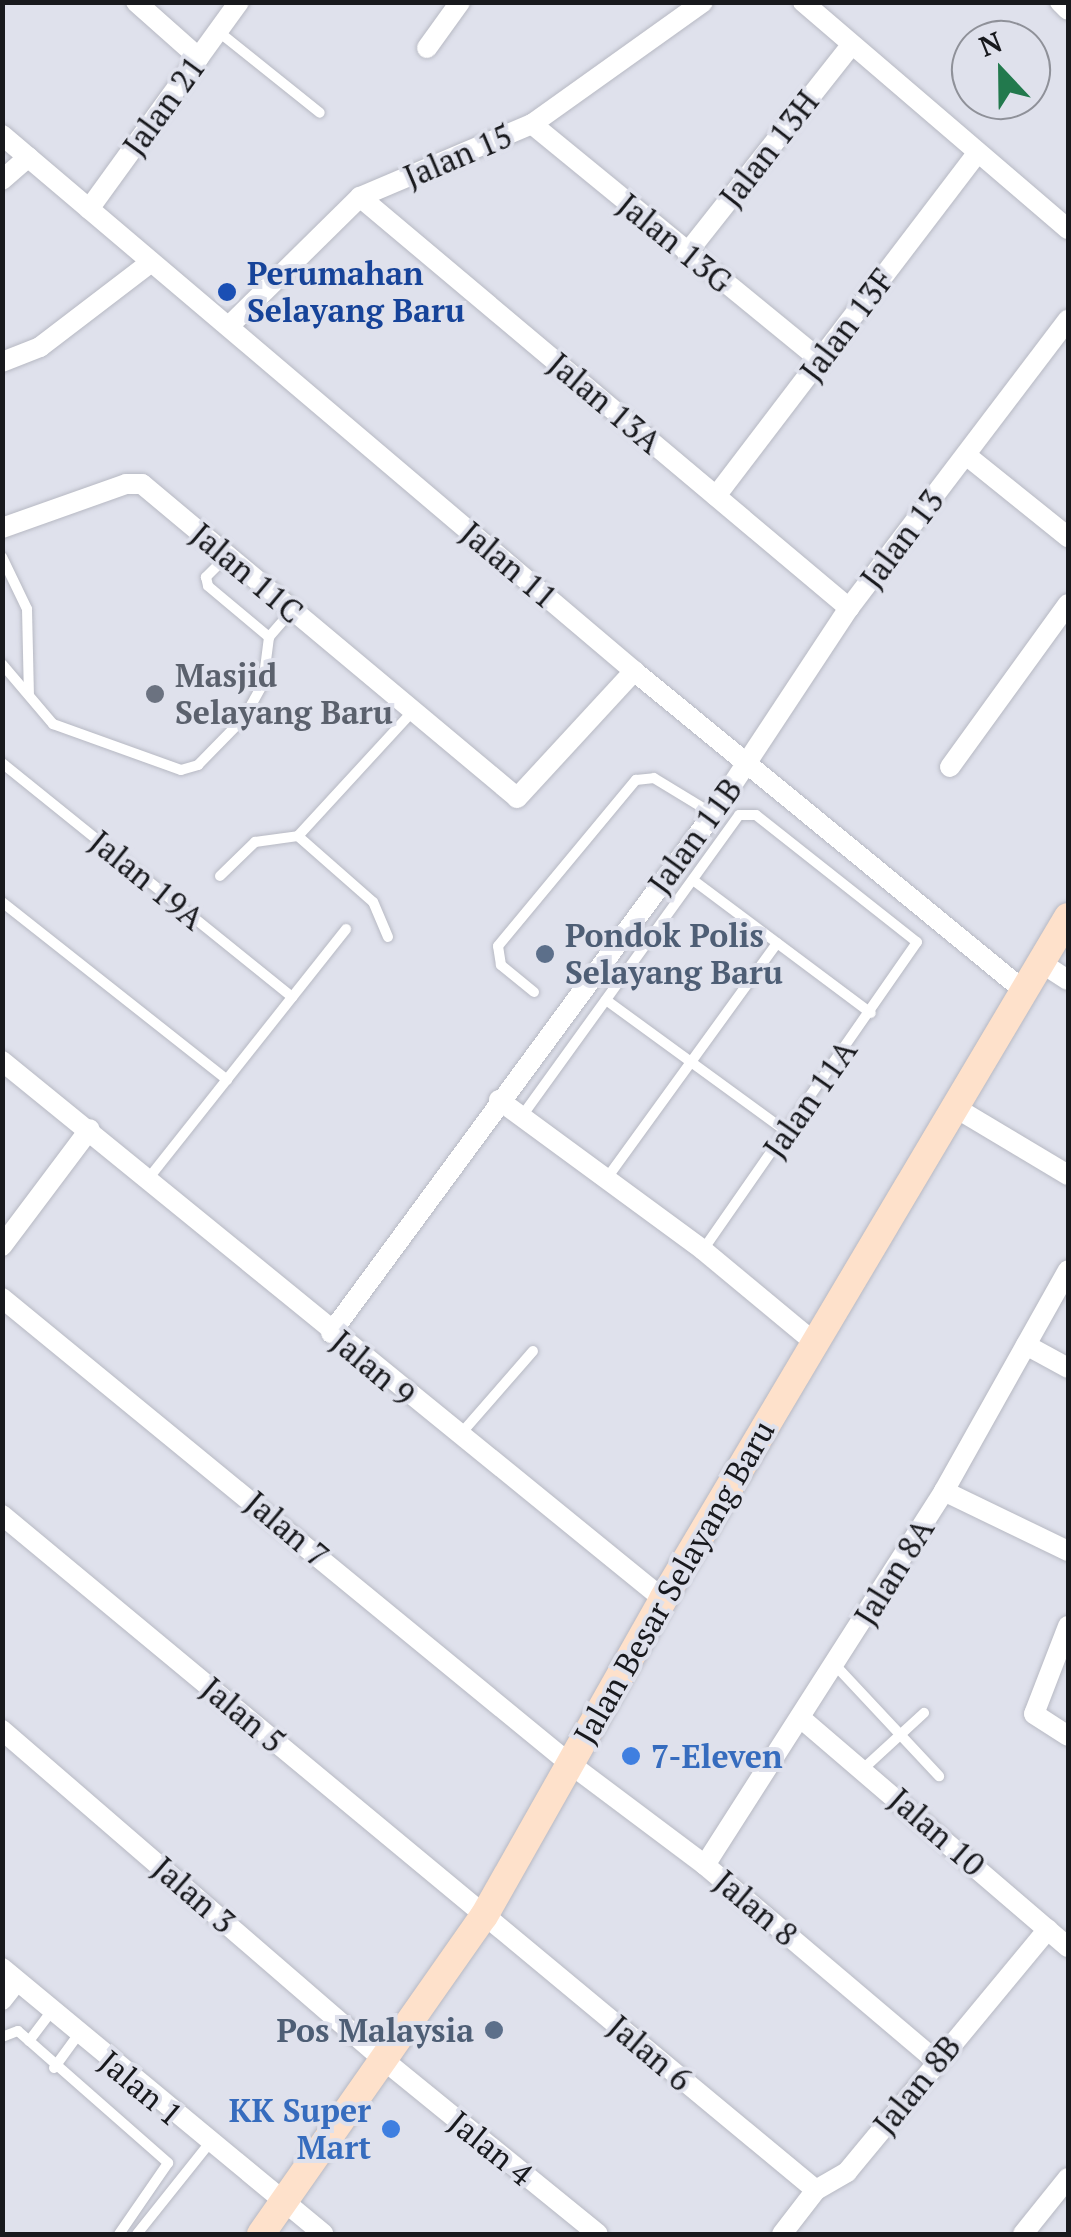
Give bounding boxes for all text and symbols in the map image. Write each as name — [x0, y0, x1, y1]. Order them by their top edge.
north arrow — [951, 20, 1051, 120]
text: N — [974, 22, 1007, 65]
street label: Jalan 21 — [115, 49, 213, 163]
street label: Jalan 13H — [712, 83, 826, 215]
street label: Jalan 15 — [398, 116, 518, 196]
street label: Jalan 13G — [610, 185, 740, 301]
place label: Perumahan Selayang Baru — [247, 255, 465, 330]
street label: Jalan 13F — [792, 261, 902, 389]
marker: Perumahan Selayang Baru — [216, 281, 238, 303]
street label: Jalan 13A — [541, 345, 669, 461]
street label: Jalan 13 — [852, 482, 952, 596]
street label: Jalan 11 — [453, 514, 565, 616]
street label: Jalan 11C — [183, 515, 311, 631]
place label: Masjid Selayang Baru — [175, 657, 393, 732]
marker: Masjid Selayang Baru — [144, 683, 166, 705]
street label: Jalan 11B — [640, 771, 750, 901]
street label: Jalan 19A — [82, 822, 212, 938]
place label: Pondok Polis Selayang Baru — [565, 917, 783, 992]
marker: Pondok Polis Selayang Baru — [534, 943, 556, 965]
street label: Jalan 11A — [755, 1032, 865, 1166]
street label: Jalan 9 — [324, 1322, 422, 1414]
street label: Jalan Besar Selayang Baru — [566, 1413, 782, 1751]
street label: Jalan 7 — [238, 1483, 336, 1575]
street label: Jalan 8A — [846, 1512, 942, 1632]
street label: Jalan 5 — [194, 1669, 292, 1761]
place label: 7-Eleven — [651, 1737, 783, 1775]
marker: 7-Eleven — [620, 1745, 642, 1767]
street label: Jalan 10 — [881, 1780, 993, 1884]
street label: Jalan 3 — [145, 1849, 243, 1941]
street label: Jalan 8 — [707, 1862, 805, 1954]
street label: Jalan 6 — [601, 2007, 699, 2099]
place label: Pos Malaysia — [277, 2011, 474, 2049]
marker: Pos Malaysia — [483, 2019, 505, 2041]
street label: Jalan 8B — [865, 2028, 969, 2142]
street label: Jalan 1 — [92, 2042, 190, 2134]
place label: KK Super Mart — [229, 2092, 371, 2167]
street label: Jalan 4 — [441, 2103, 541, 2193]
marker: KK Super Mart — [380, 2118, 402, 2140]

